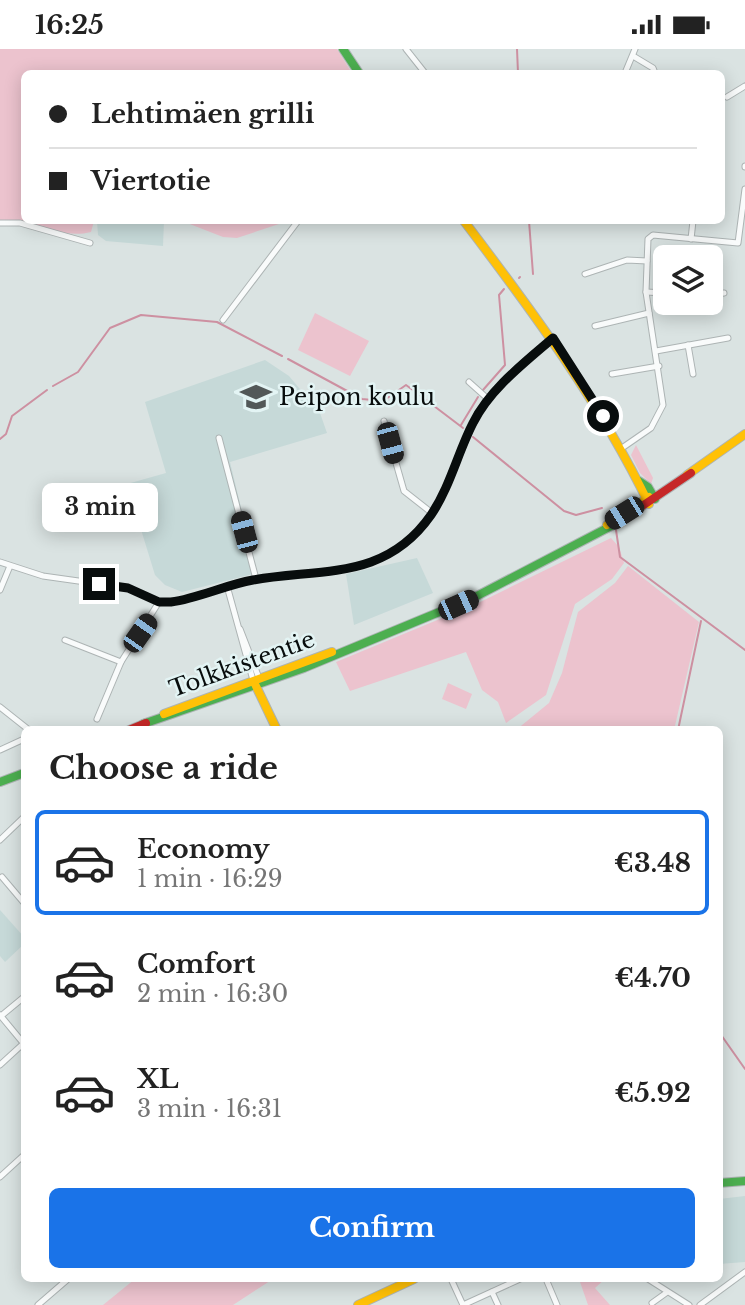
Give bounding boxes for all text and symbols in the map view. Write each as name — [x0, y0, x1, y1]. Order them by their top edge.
text: 16:25 — [35, 9, 104, 41]
text: Lehtimäen grilli — [91, 98, 314, 130]
text: Viertotie — [91, 165, 211, 197]
map controls — [653, 245, 723, 315]
button: layers — [653, 245, 723, 315]
school or university icon: Peipon koulu — [239, 380, 273, 414]
place label: Peipon koulu — [279, 383, 435, 411]
route start — [587, 400, 619, 432]
car — [375, 420, 406, 466]
callout: 3 min — [41, 483, 157, 531]
text: 3 min — [64, 493, 136, 521]
car — [601, 493, 648, 533]
car — [229, 509, 260, 555]
route end — [83, 568, 115, 600]
car — [435, 587, 482, 623]
car — [120, 610, 161, 656]
street label: Tolkkistentie — [166, 625, 318, 703]
text: Choose a ride — [49, 748, 278, 788]
icon: car — [53, 831, 116, 894]
text: Economy — [137, 833, 270, 865]
text: €3.48 — [614, 847, 691, 879]
text: 1 min · 16:29 — [137, 865, 283, 893]
icon: car — [53, 946, 116, 1009]
text: Comfort — [137, 948, 255, 980]
text: €4.70 — [614, 962, 691, 994]
text: 2 min · 16:30 — [137, 980, 288, 1008]
icon: car — [53, 1061, 116, 1124]
text: XL — [137, 1063, 179, 1095]
text: €5.92 — [615, 1077, 691, 1109]
text: 3 min · 16:31 — [137, 1095, 282, 1123]
button: Confirm — [49, 1188, 695, 1268]

